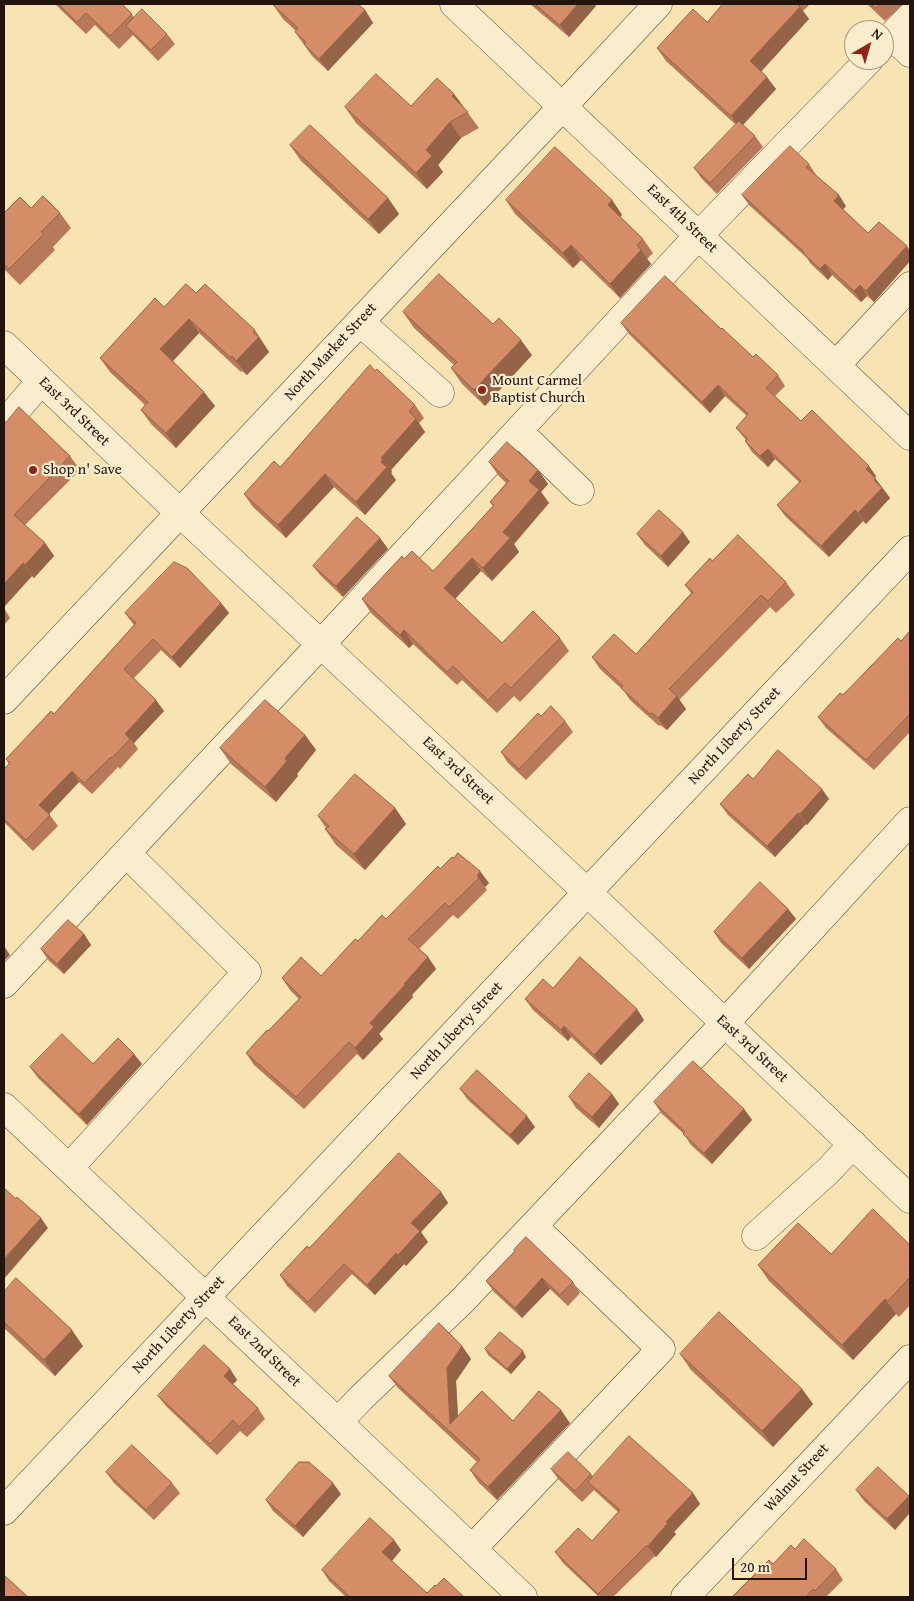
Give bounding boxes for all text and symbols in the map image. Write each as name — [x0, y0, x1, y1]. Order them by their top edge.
north arrow — [844, 20, 894, 70]
text: N — [868, 23, 887, 45]
street label: East 4th Street — [643, 181, 721, 257]
street label: North Market Street — [281, 299, 381, 405]
place label: Mount Carmel Baptist Church — [492, 372, 585, 407]
street label: East 3rd Street — [35, 374, 113, 450]
marker: Mount Carmel Baptist Church — [476, 384, 488, 396]
place label: Shop n' Save — [43, 461, 122, 479]
marker: Shop n' Save — [27, 464, 39, 476]
street label: North Liberty Street — [685, 683, 785, 789]
street label: East 3rd Street — [418, 733, 498, 809]
street label: North Liberty Street — [407, 978, 507, 1084]
street label: East 3rd Street — [712, 1011, 792, 1087]
street label: North Liberty Street — [129, 1272, 229, 1378]
street label: East 2nd Street — [224, 1313, 304, 1391]
street label: Walnut Street — [761, 1440, 833, 1516]
scale bar — [734, 1548, 809, 1580]
text: 20 m — [740, 1556, 770, 1577]

